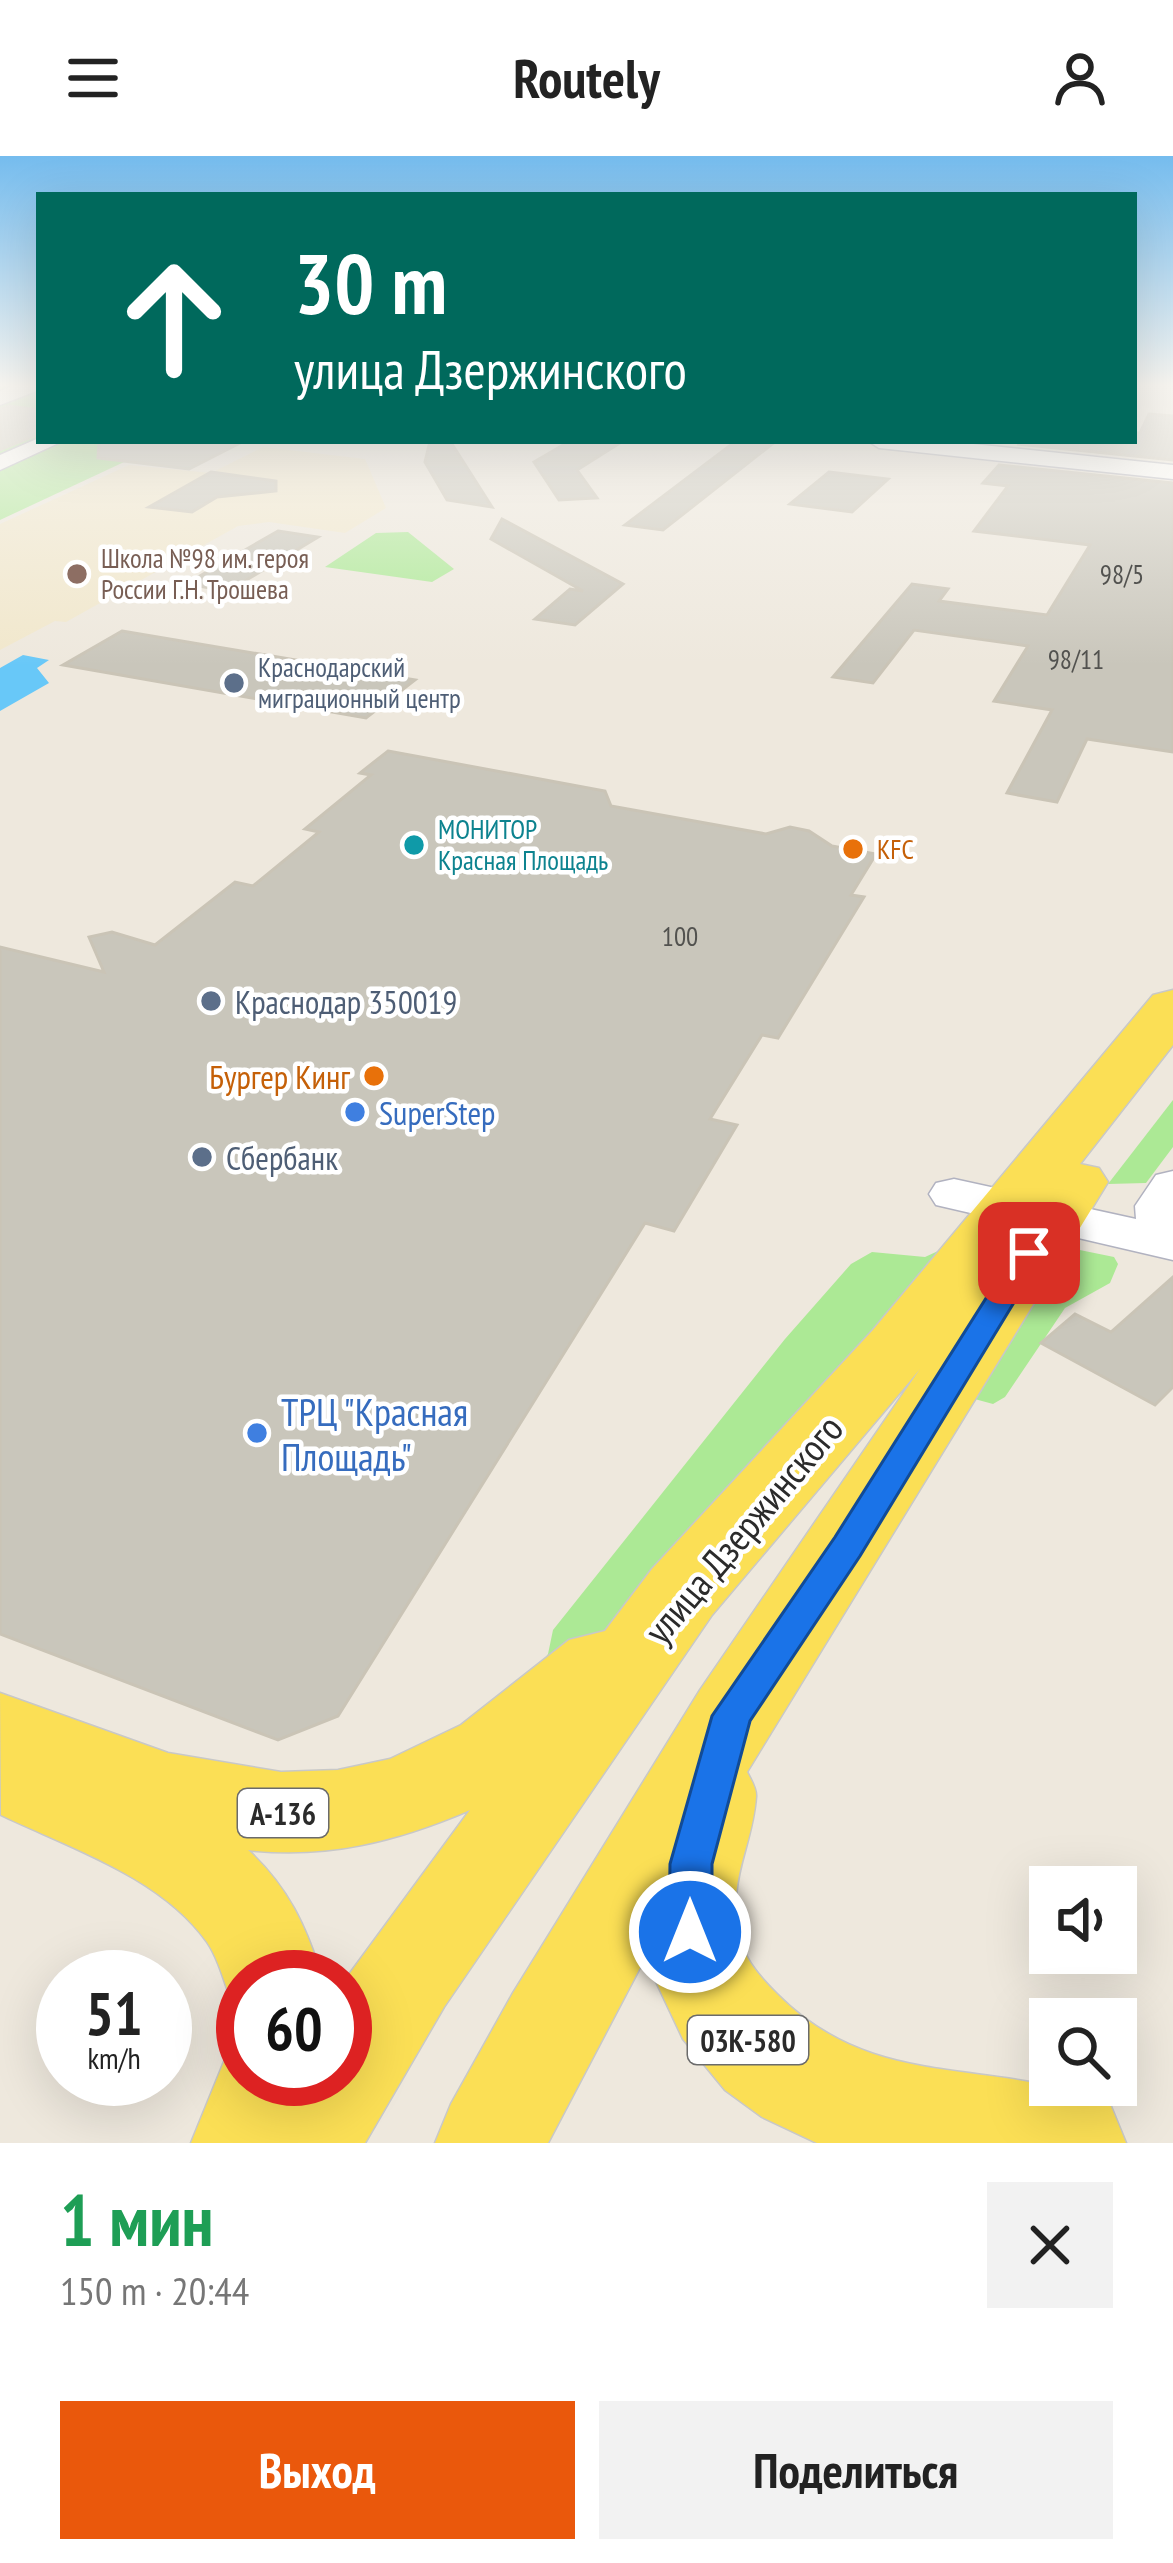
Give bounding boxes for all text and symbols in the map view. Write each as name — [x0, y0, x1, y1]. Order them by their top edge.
text: Routely — [513, 43, 660, 113]
icon: menu — [60, 45, 126, 111]
icon: person — [1047, 45, 1113, 111]
text: 30 m — [294, 228, 447, 337]
icon: ahead — [96, 240, 252, 396]
text: улица Дзержинского — [294, 334, 687, 404]
place label: Школа №98 им. героя России Г.Н. Трошева — [101, 541, 309, 606]
house number: 98/5 — [1100, 557, 1144, 591]
marker: Школа №98 им. героя России Г.Н. Трошева — [64, 561, 90, 587]
house number: 98/11 — [1048, 642, 1104, 676]
place label: Краснодарский миграционный центр — [258, 650, 461, 715]
marker: Краснодарский миграционный центр — [221, 670, 247, 696]
place label: МОНИТОР Красная Площадь — [438, 812, 608, 877]
marker: МОНИТОР Красная Площадь — [401, 832, 427, 858]
place label: KFC — [877, 832, 914, 866]
marker: KFC — [840, 836, 866, 862]
house number: 100 — [662, 919, 698, 953]
place label: Краснодар 350019 — [235, 980, 457, 1023]
marker: Краснодар 350019 — [198, 988, 224, 1014]
place label: Бургер Кинг — [209, 1055, 350, 1098]
marker: Бургер Кинг — [361, 1063, 387, 1089]
place label: SuperStep — [379, 1091, 495, 1134]
marker: SuperStep — [342, 1099, 368, 1125]
place label: Сбербанк — [226, 1136, 338, 1179]
marker: Сбербанк — [189, 1144, 215, 1170]
pin — [978, 1202, 1080, 1304]
icon: arrive — [996, 1220, 1062, 1286]
place label: ТРЦ "Красная Площадь" — [281, 1386, 468, 1482]
street label: улица Дзержинского — [632, 1404, 854, 1654]
marker: ТРЦ "Красная Площадь" — [244, 1420, 270, 1446]
road number: А-136 — [238, 1789, 328, 1837]
map controls — [1029, 1866, 1137, 2106]
button: sound — [1029, 1866, 1137, 1974]
position arrow — [627, 1869, 753, 1995]
speed limit sign: 60 — [216, 1950, 372, 2106]
text: 51 — [85, 1974, 143, 2052]
button: search — [1029, 1998, 1137, 2106]
road number: 03К-580 — [688, 2016, 808, 2064]
text: km/h — [87, 2038, 141, 2077]
text: 1 мин — [60, 2173, 214, 2266]
button: close — [987, 2182, 1113, 2308]
text: 150 m · 20:44 — [60, 2265, 249, 2316]
button: Выход — [60, 2401, 575, 2539]
button: Поделиться — [599, 2401, 1113, 2539]

